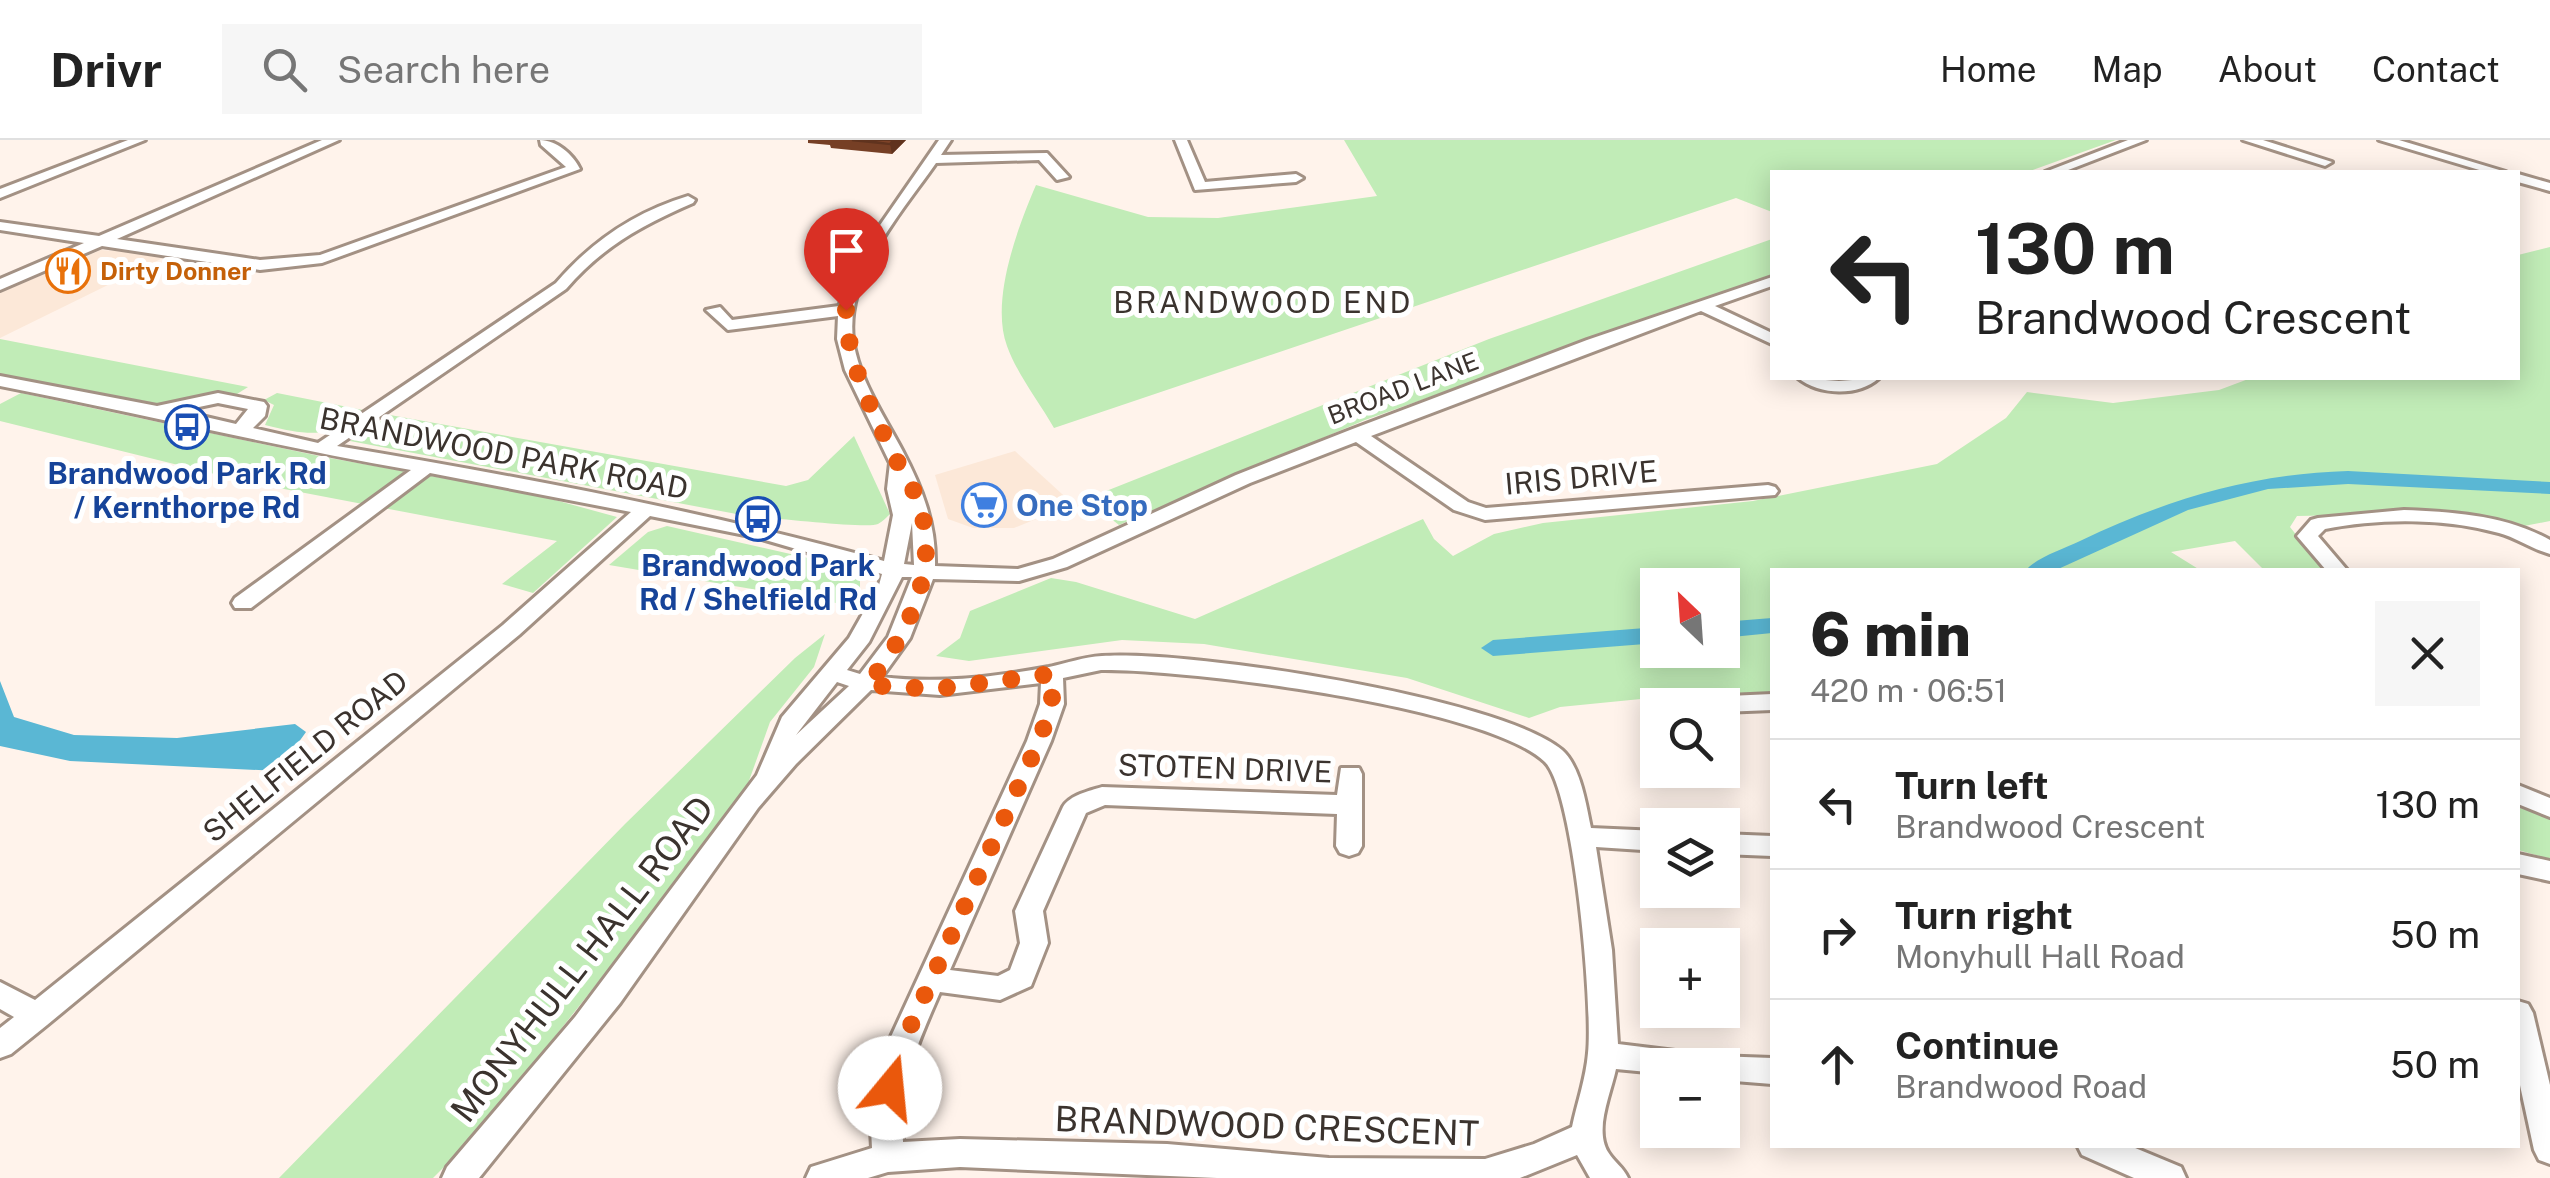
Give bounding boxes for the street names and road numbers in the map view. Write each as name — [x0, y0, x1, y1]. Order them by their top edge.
street label: BROAD LANE — [1323, 345, 1483, 431]
street label: BRANDWOOD PARK ROAD — [317, 400, 691, 506]
street label: IRIS DRIVE — [1503, 452, 1659, 502]
street label: SHELFIELD ROAD — [195, 662, 415, 850]
street label: STOTEN DRIVE — [1117, 746, 1333, 790]
street label: MONYHULL HALL ROAD — [442, 788, 722, 1130]
street label: BRANDWOOD CRESCENT — [1054, 1098, 1480, 1154]

